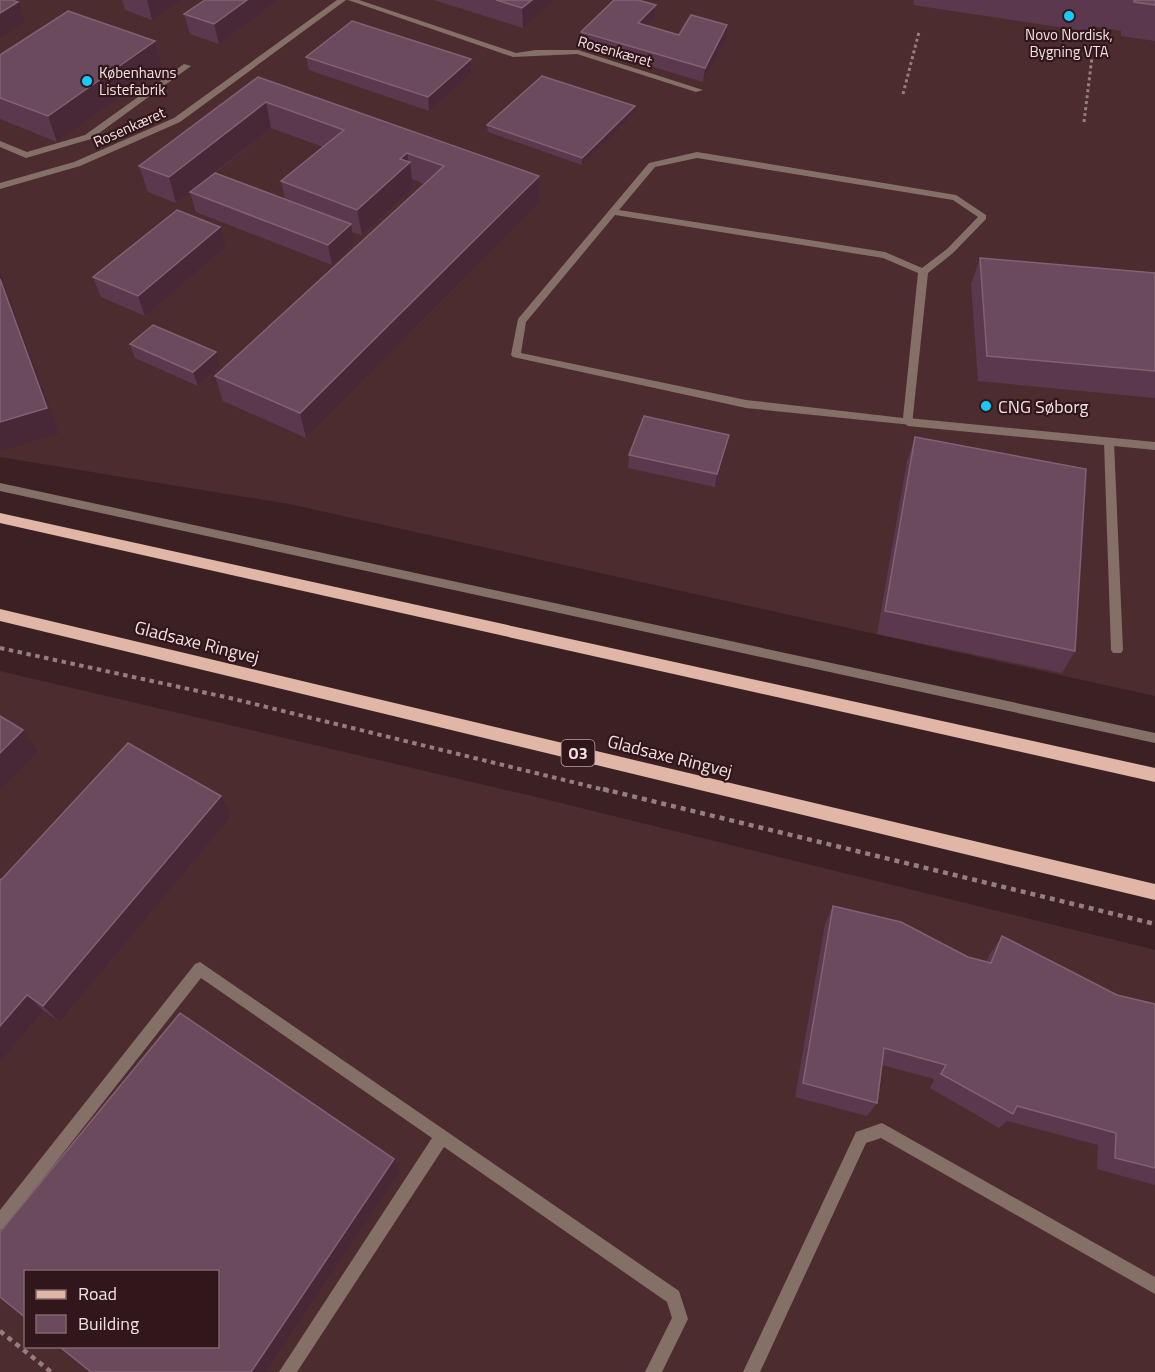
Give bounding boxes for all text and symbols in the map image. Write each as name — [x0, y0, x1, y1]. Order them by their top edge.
marker: Novo Nordisk, Bygning VTA — [1062, 9, 1076, 23]
place label: Novo Nordisk, Bygning VTA — [1025, 23, 1113, 63]
street label: Rosenkæret — [575, 29, 656, 73]
place label: Københavns Listefabrik — [99, 61, 177, 101]
marker: Københavns Listefabrik — [80, 74, 94, 88]
street label: Rosenkæret — [89, 101, 169, 153]
place label: CNG Søborg — [998, 393, 1089, 420]
marker: CNG Søborg — [979, 399, 993, 413]
street label: Gladsaxe Ringvej — [132, 613, 262, 671]
street label: Gladsaxe Ringvej — [605, 727, 735, 785]
road number: O3 — [562, 740, 594, 766]
legend — [24, 1270, 219, 1348]
text: Road — [78, 1280, 117, 1307]
text: Building — [78, 1310, 139, 1337]

